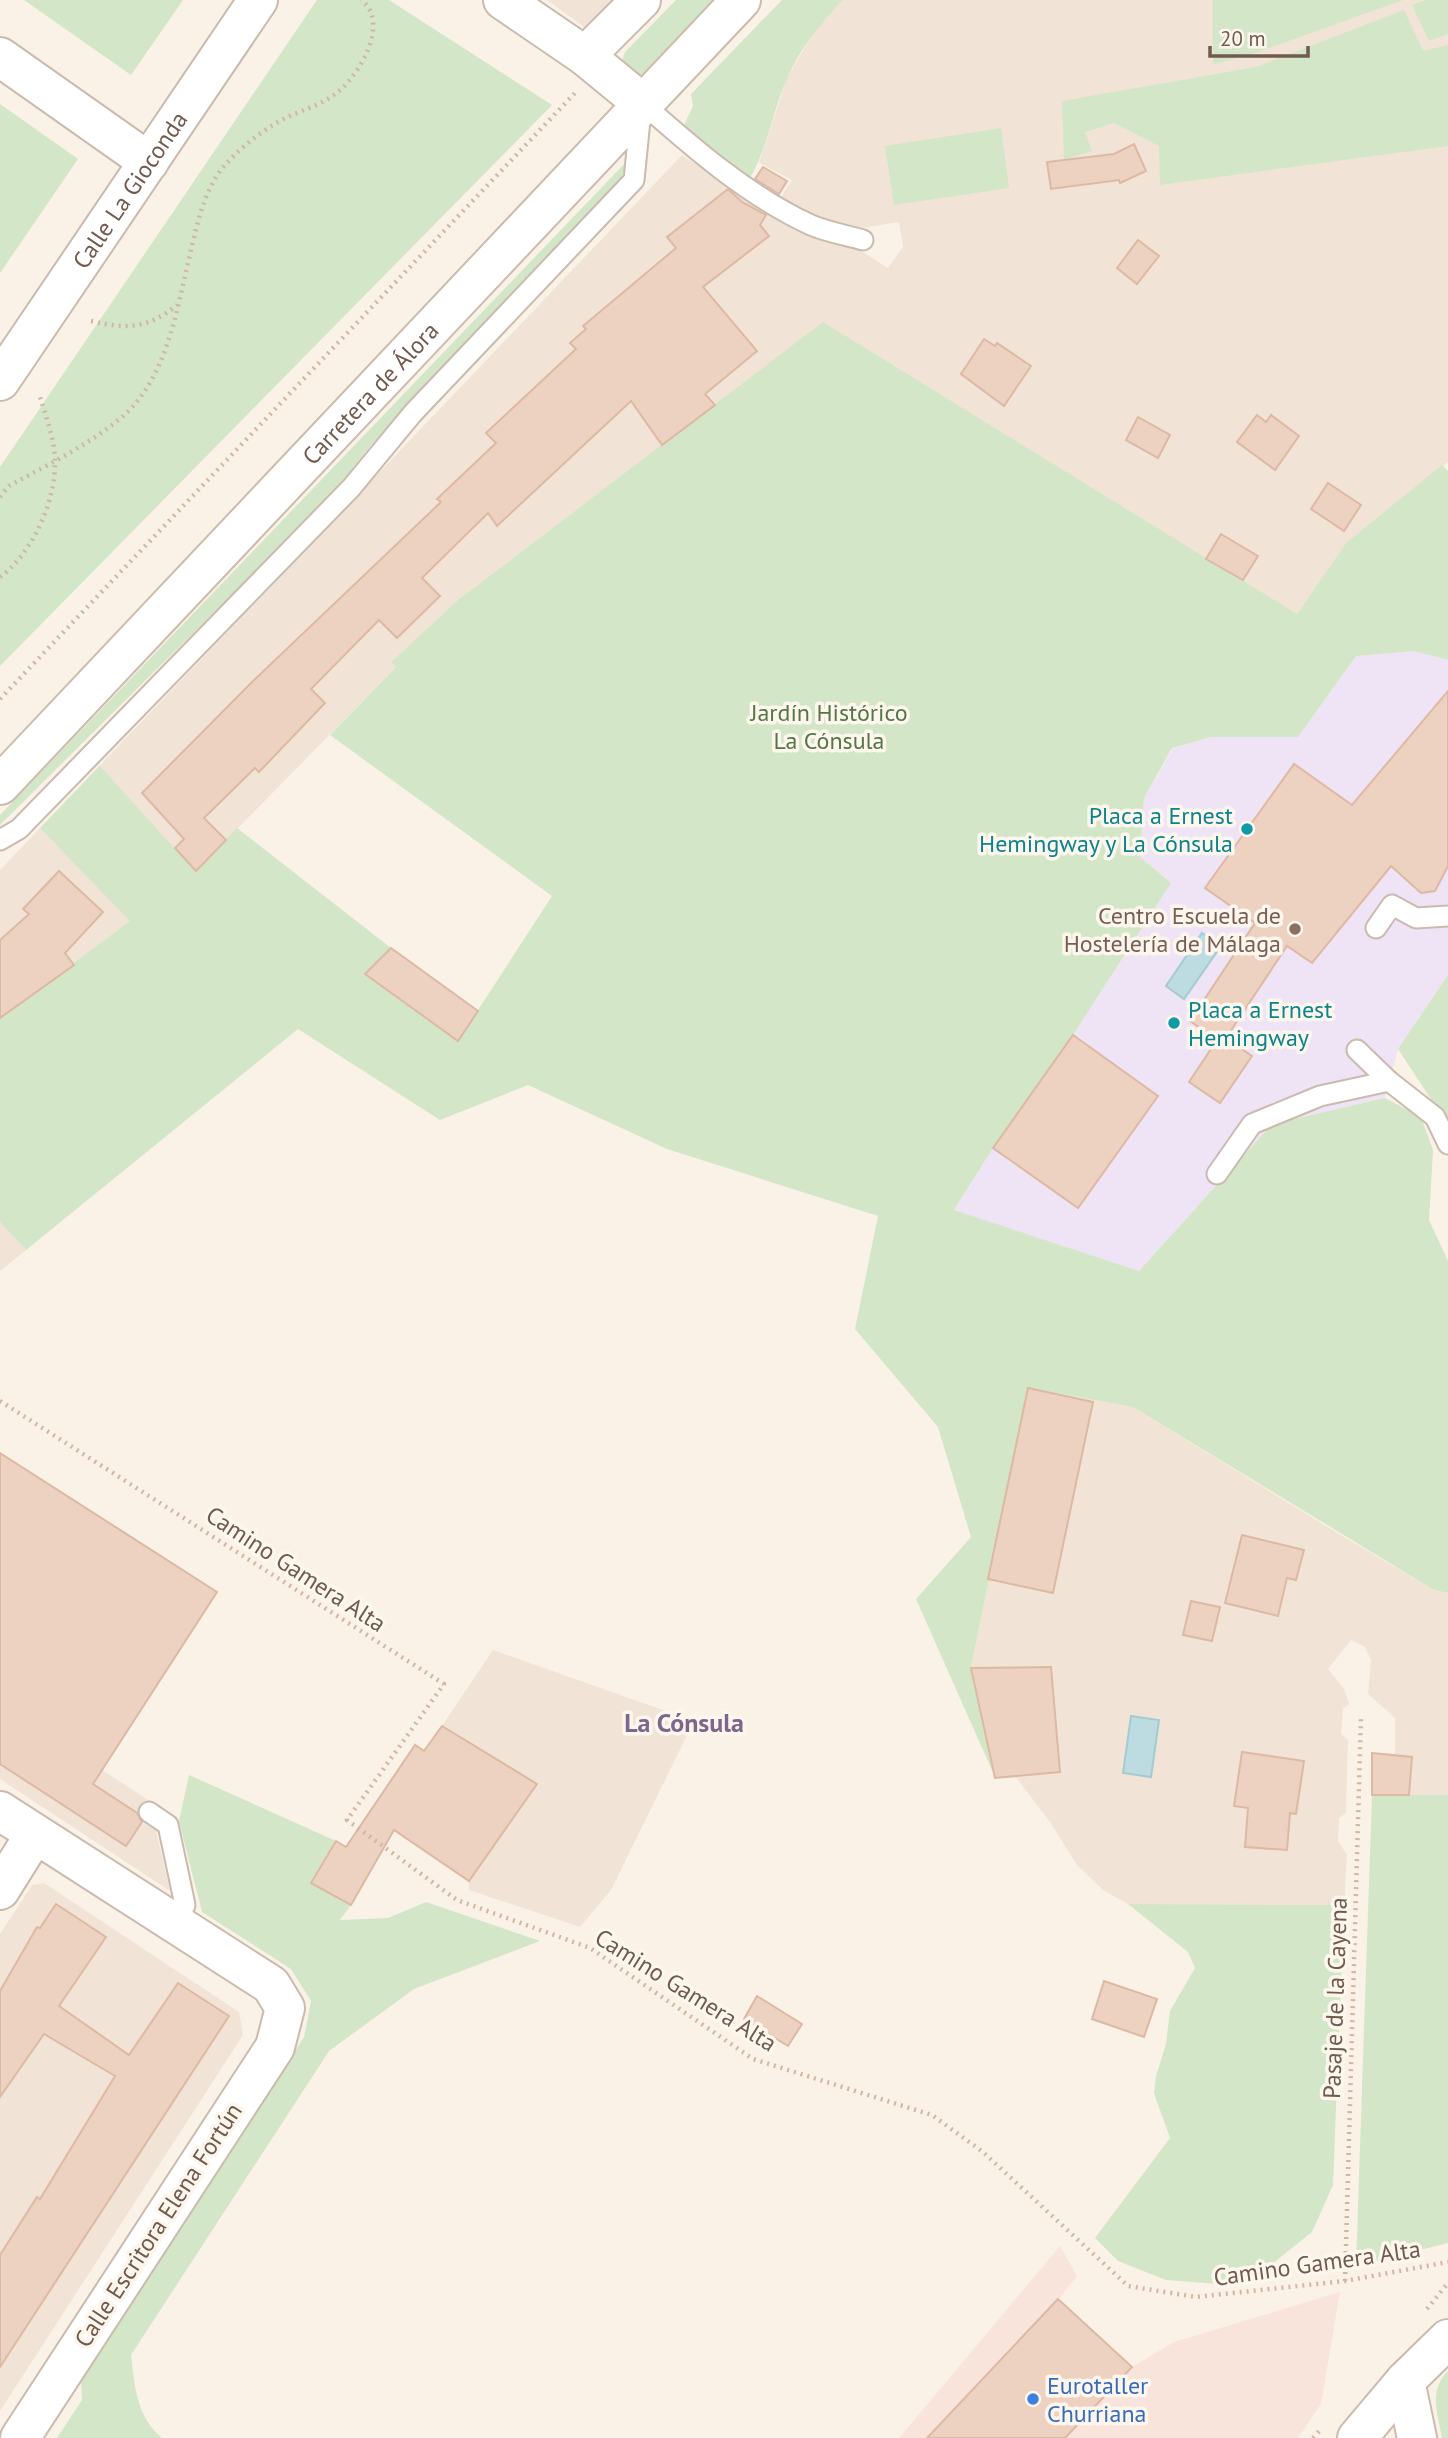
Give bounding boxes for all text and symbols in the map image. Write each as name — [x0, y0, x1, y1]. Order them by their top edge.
scale bar — [1210, 14, 1308, 58]
text: 20 m — [1220, 25, 1266, 52]
street label: Calle La Gioconda — [65, 105, 194, 274]
street label: Carretera de Álora — [295, 315, 445, 471]
park label: Jardín Histórico La Cónsula — [749, 697, 908, 756]
place label: Placa a Ernest Hemingway y La Cónsula — [979, 800, 1233, 859]
marker: Placa a Ernest Hemingway y La Cónsula — [1239, 821, 1255, 837]
place label: Centro Escuela de Hostelería de Málaga — [1064, 900, 1281, 959]
marker: Centro Escuela de Hostelería de Málaga — [1287, 921, 1303, 937]
place label: Placa a Ernest Hemingway — [1188, 994, 1332, 1053]
marker: Placa a Ernest Hemingway — [1166, 1015, 1182, 1031]
street label: Camino Gamera Alta — [200, 1499, 392, 1639]
district label: La Cónsula — [624, 1706, 744, 1739]
street label: Pasaje de la Cayena — [1316, 1897, 1354, 2099]
street label: Camino Gamera Alta — [589, 1922, 783, 2058]
street label: Calle Escritora Elena Fortún — [67, 2097, 249, 2353]
street label: Camino Gamera Alta — [1212, 2233, 1422, 2293]
place label: Eurotaller Churriana — [1047, 2370, 1148, 2429]
marker: Eurotaller Churriana — [1025, 2391, 1041, 2407]

